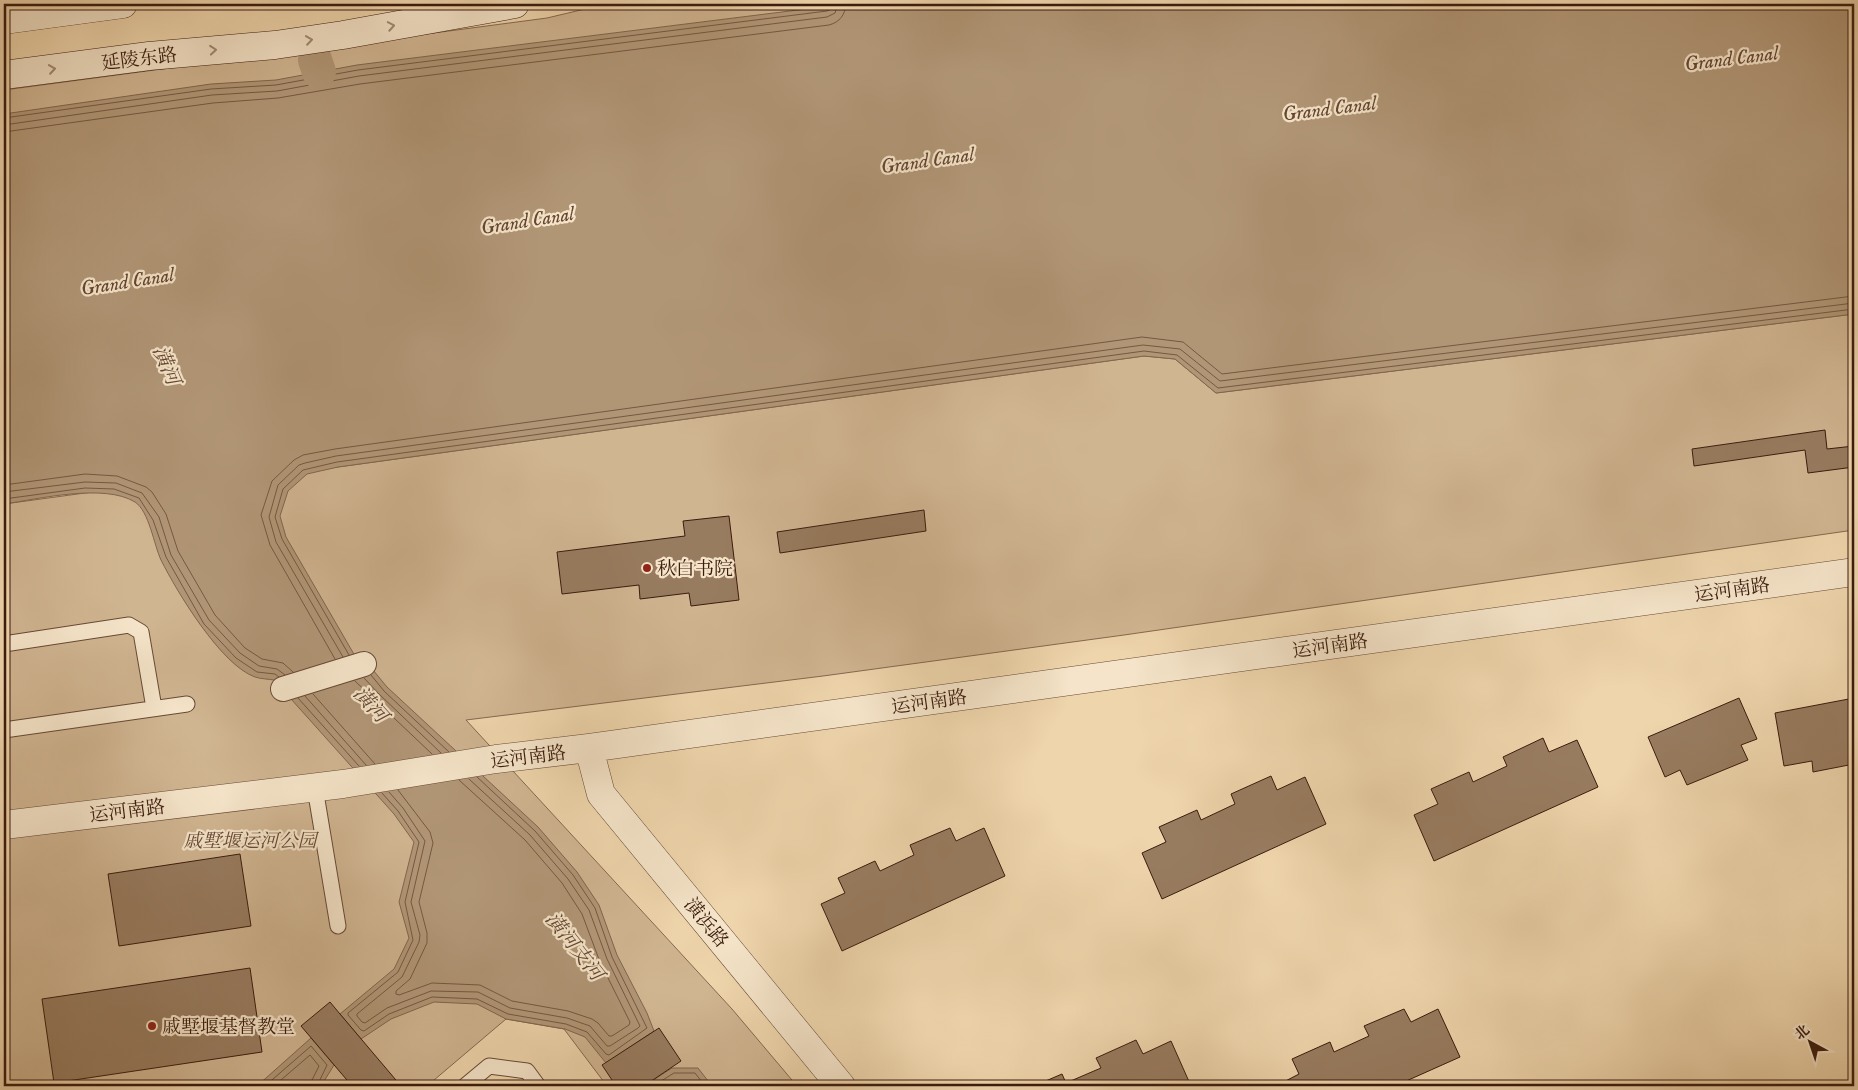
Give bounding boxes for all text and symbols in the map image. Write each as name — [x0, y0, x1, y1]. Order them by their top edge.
one-way arrow — [387, 21, 396, 32]
one-way arrow — [305, 35, 313, 45]
water label: Grand Canal — [1683, 41, 1782, 78]
street label: 延陵东路 — [100, 43, 178, 77]
one-way arrow — [210, 45, 218, 56]
one-way arrow — [48, 64, 56, 74]
water label: Grand Canal — [1281, 91, 1380, 128]
water label: Grand Canal — [879, 142, 978, 180]
water label: Grand Canal — [479, 201, 578, 241]
water label: Grand Canal — [79, 262, 178, 302]
water label: 潢河 — [146, 342, 186, 392]
place label: 秋白书院 — [657, 558, 733, 582]
marker: 秋白书院 — [641, 562, 653, 574]
street label: 运河南路 — [1693, 574, 1772, 608]
street label: 运河南路 — [1291, 630, 1370, 664]
water label: 潢河 — [347, 682, 395, 730]
street label: 运河南路 — [890, 686, 969, 720]
street label: 运河南路 — [489, 741, 567, 775]
street label: 运河南路 — [88, 795, 166, 829]
park label: 戚墅堰运河公园 — [183, 830, 319, 854]
street label: 潢浜路 — [678, 894, 733, 953]
water label: 潢河支河 — [539, 908, 610, 989]
place label: 戚墅堰基督教堂 — [162, 1016, 295, 1040]
north arrow — [1786, 1018, 1836, 1068]
marker: 戚墅堰基督教堂 — [146, 1020, 158, 1032]
text: 北 — [1791, 1021, 1813, 1044]

